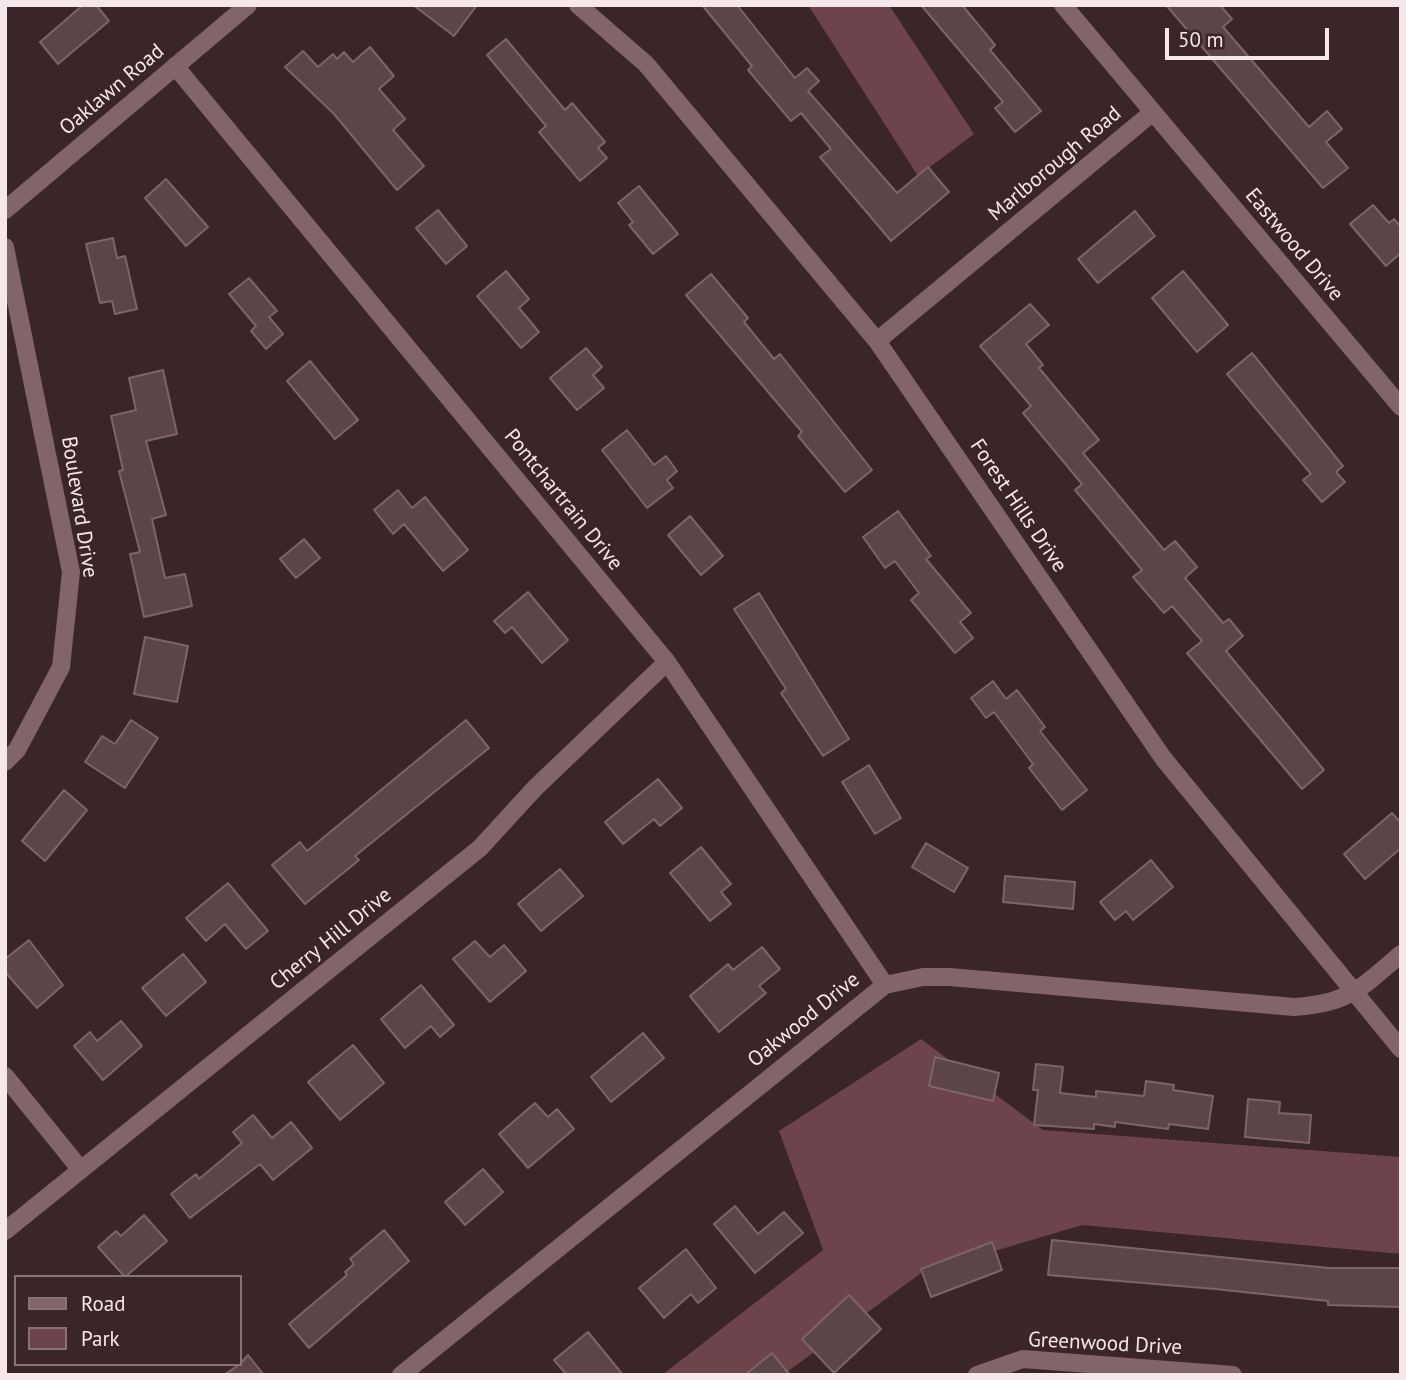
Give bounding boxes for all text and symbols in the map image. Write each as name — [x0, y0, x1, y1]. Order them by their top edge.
scale bar — [1168, 14, 1332, 58]
text: 50 m — [1178, 26, 1224, 53]
street label: Oaklawn Road — [55, 39, 169, 141]
street label: Marlborough Road — [984, 101, 1126, 227]
street label: Eastwood Drive — [1240, 184, 1348, 306]
street label: Pontchartrain Drive — [498, 424, 628, 576]
street label: Boulevard Drive — [55, 434, 103, 580]
street label: Forest Hills Drive — [964, 435, 1072, 577]
street label: Cherry Hill Drive — [265, 882, 397, 996]
street label: Oakwood Drive — [743, 967, 865, 1073]
legend — [14, 1275, 242, 1366]
text: Road — [81, 1290, 125, 1317]
text: Park — [81, 1325, 120, 1352]
street label: Greenwood Drive — [1027, 1327, 1183, 1361]

